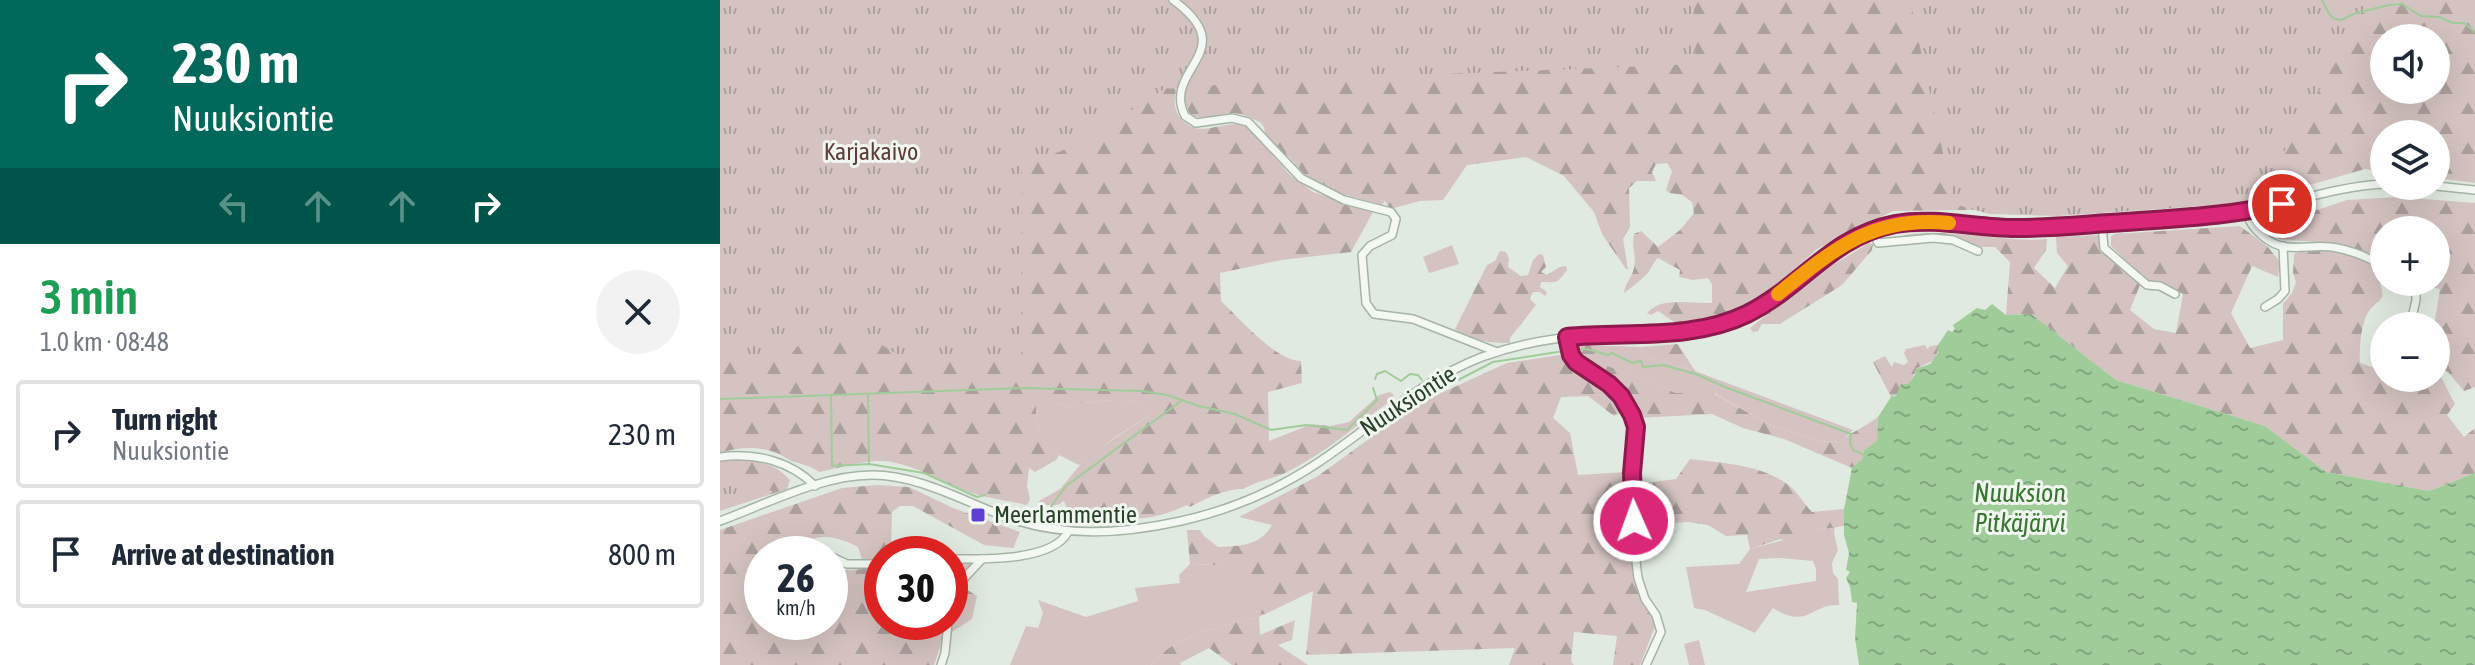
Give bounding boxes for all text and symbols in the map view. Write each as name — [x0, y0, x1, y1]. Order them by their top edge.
map controls — [2370, 24, 2450, 392]
button: sound — [2370, 24, 2450, 104]
text: 230 m — [172, 31, 299, 95]
icon: right — [40, 32, 144, 136]
text: Nuuksiontie — [172, 97, 334, 139]
button: layers — [2370, 120, 2450, 200]
park label: Karjakaivo — [824, 138, 918, 165]
pin — [2248, 170, 2316, 238]
icon: arrive — [2260, 182, 2304, 226]
icon: left — [212, 184, 256, 228]
icon: ahead — [296, 184, 340, 228]
icon: ahead — [380, 184, 424, 228]
icon: right — [464, 184, 508, 228]
button: + — [2370, 216, 2450, 296]
text: 3 min — [40, 269, 138, 324]
button: close — [596, 270, 680, 354]
button: − — [2370, 312, 2450, 392]
text: 1.0 km · 08:48 — [40, 327, 169, 357]
street label: Nuuksiontie — [1355, 360, 1460, 441]
text: Turn right — [112, 402, 218, 436]
icon: right — [44, 412, 88, 456]
text: 230 m — [608, 417, 676, 451]
text: Nuuksiontie — [112, 436, 229, 466]
water label: Nuuksion Pitkäjärvi — [1974, 478, 2066, 538]
position arrow — [1592, 479, 1676, 563]
place label: Meerlammentie — [994, 501, 1137, 528]
marker: Meerlammentie — [969, 506, 987, 524]
icon: arrive — [44, 532, 88, 576]
speed limit sign: 30 — [864, 536, 968, 640]
text: Arrive at destination — [112, 537, 334, 571]
text: 800 m — [608, 537, 676, 571]
text: 26 — [777, 555, 815, 600]
text: km/h — [776, 596, 816, 619]

